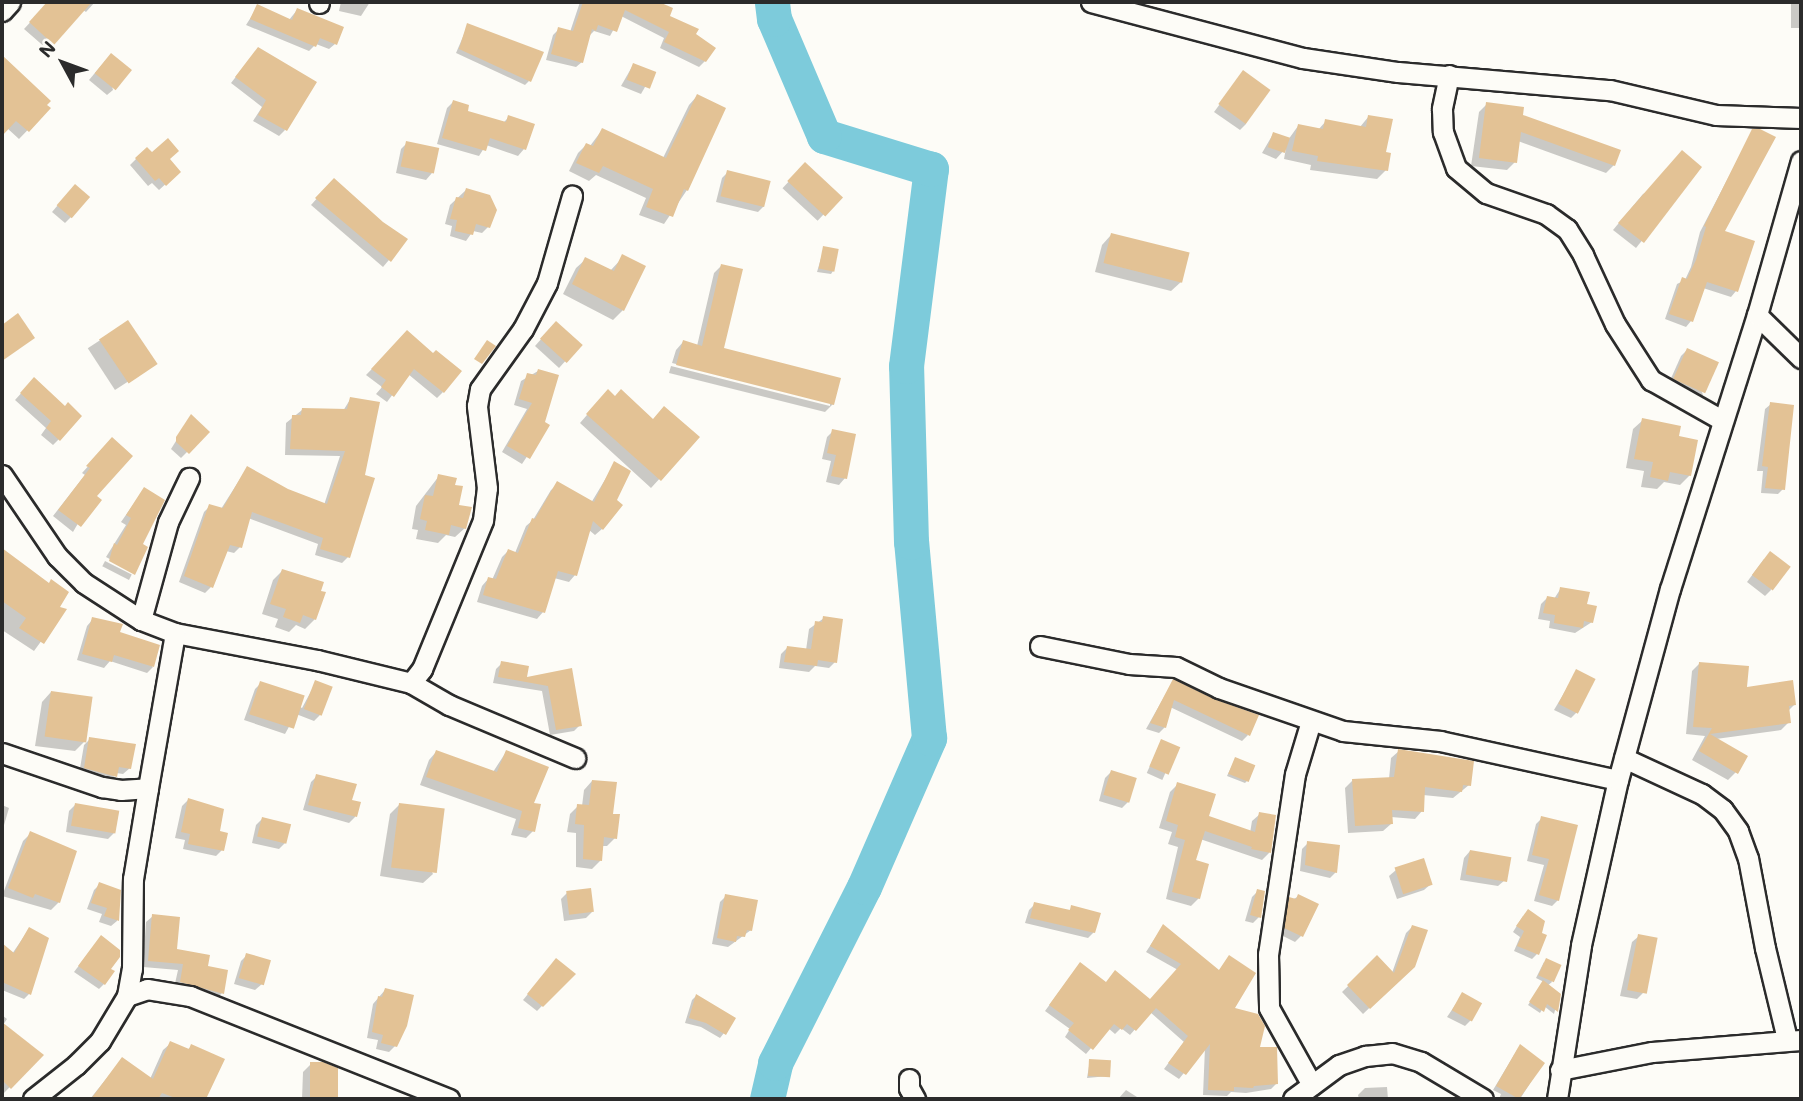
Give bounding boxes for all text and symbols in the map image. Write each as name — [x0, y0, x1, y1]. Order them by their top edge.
north arrow — [28, 28, 98, 98]
text: N — [33, 35, 61, 63]

